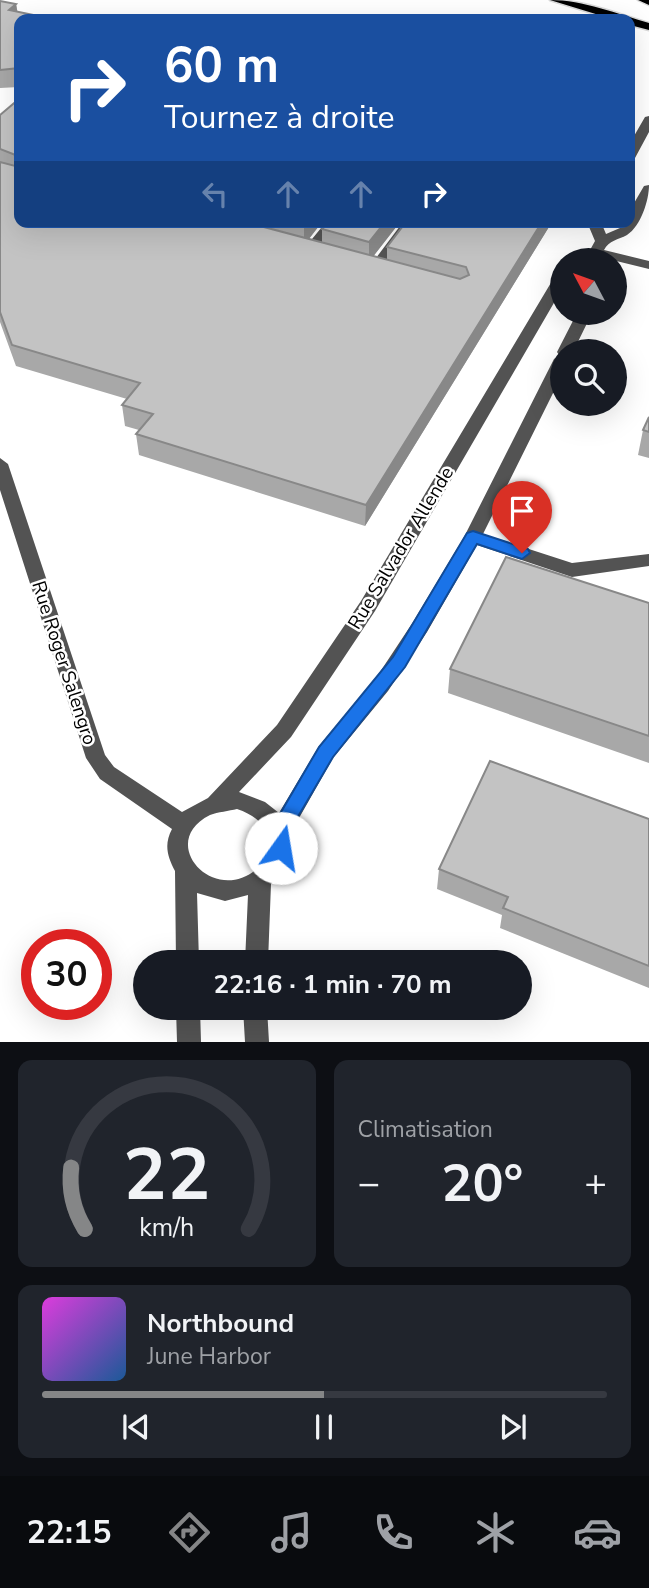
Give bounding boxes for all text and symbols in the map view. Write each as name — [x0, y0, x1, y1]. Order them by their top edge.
text: 60 m — [164, 32, 279, 99]
icon: right — [49, 42, 140, 133]
text: Tournez à droite — [164, 96, 395, 139]
icon: left — [196, 175, 234, 213]
icon: ahead — [269, 175, 307, 213]
icon: ahead — [342, 175, 380, 213]
icon: right — [415, 175, 453, 213]
north arrow — [550, 248, 626, 326]
map controls — [550, 248, 627, 416]
button: search — [550, 339, 627, 416]
street label: Rue Salvador Allende — [342, 462, 460, 634]
pin — [492, 481, 552, 553]
icon: arrive — [503, 492, 541, 530]
street label: Rue Roger Salengro — [25, 578, 103, 748]
position arrow — [244, 811, 318, 885]
speed limit sign: 30 — [21, 929, 112, 1020]
text: 22:16 · 1 min · 70 m — [213, 967, 452, 1002]
text: Climatisation — [358, 1114, 493, 1145]
text: 22 — [123, 1126, 210, 1226]
text: 20° — [441, 1148, 523, 1219]
text: − — [358, 1158, 380, 1209]
text: + — [584, 1158, 607, 1209]
text: km/h — [139, 1211, 194, 1245]
text: Northbound — [147, 1306, 294, 1341]
text: June Harbor — [147, 1341, 271, 1372]
icon: previous — [117, 1408, 155, 1446]
icon: pause — [305, 1408, 343, 1446]
icon: next — [494, 1408, 532, 1446]
icon: directions — [165, 1508, 214, 1557]
icon: music — [267, 1508, 316, 1557]
icon: phone — [369, 1508, 418, 1557]
icon: climate — [471, 1508, 520, 1557]
icon: car — [573, 1508, 622, 1557]
text: 22:15 — [27, 1511, 111, 1554]

